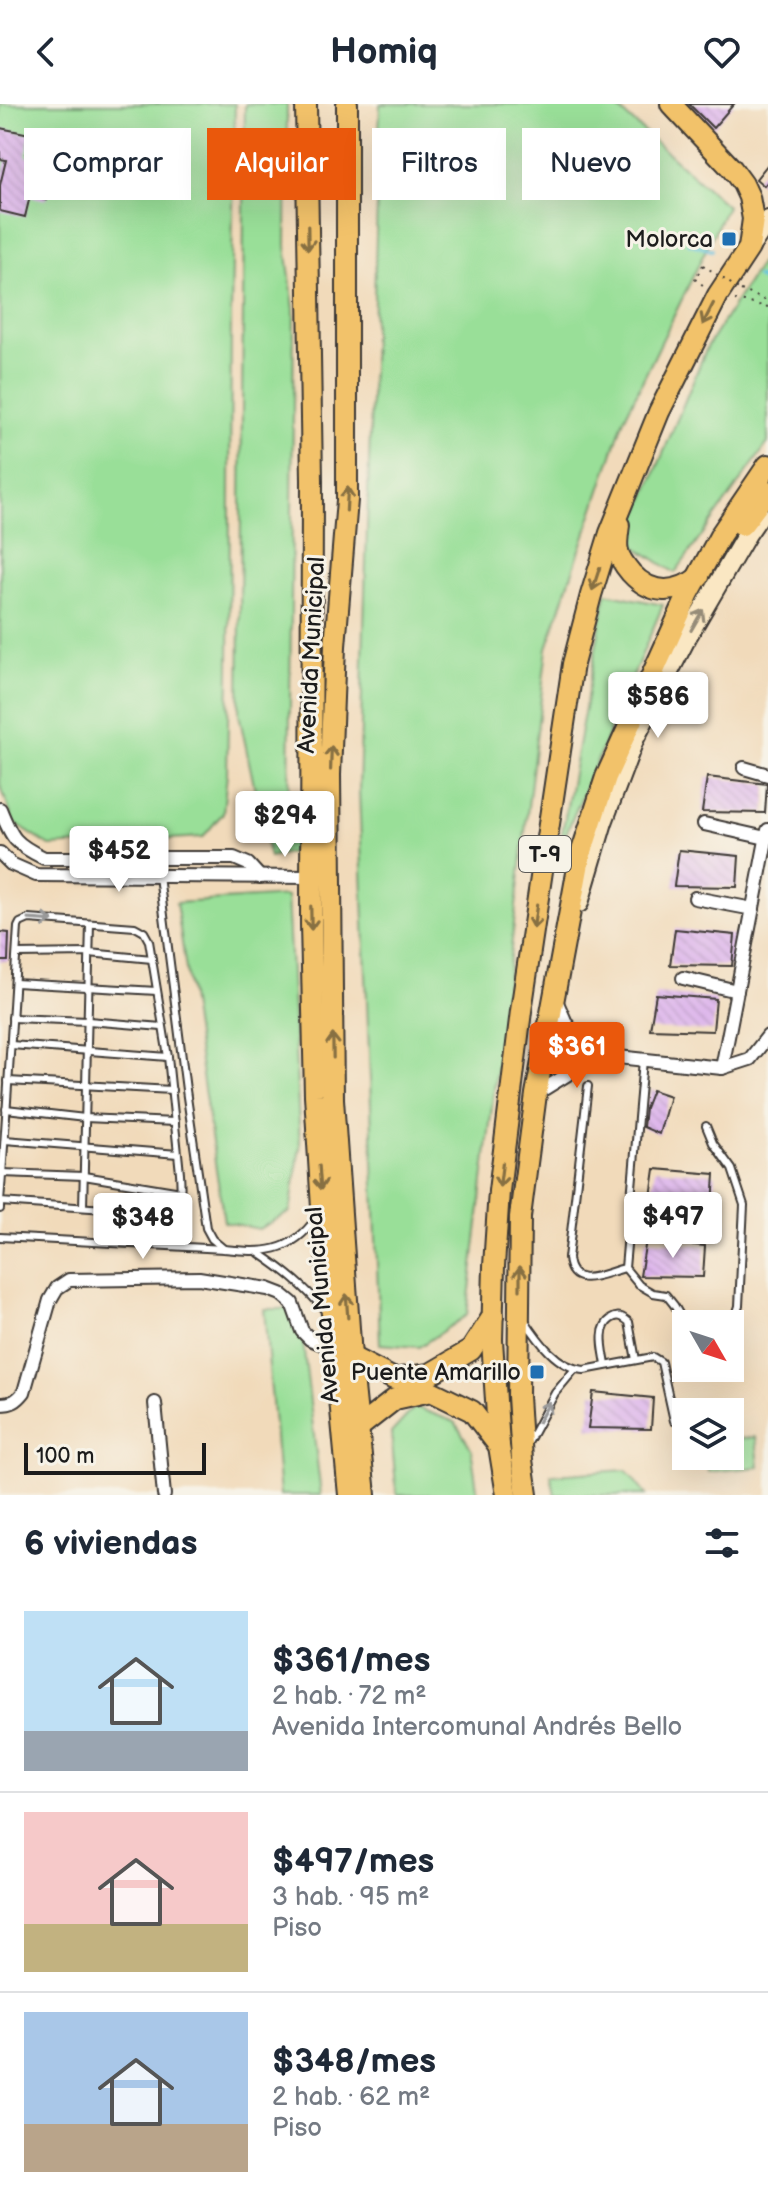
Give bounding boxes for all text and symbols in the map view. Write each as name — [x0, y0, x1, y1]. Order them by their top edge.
icon: back — [24, 30, 68, 74]
icon: heart — [700, 30, 744, 74]
text: Homiq — [330, 31, 438, 74]
chip: Comprar — [24, 128, 191, 200]
chip: Alquilar — [207, 128, 356, 200]
chip: Filtros — [372, 128, 506, 200]
chip: Nuevo — [522, 128, 660, 200]
one-way arrow — [300, 224, 316, 251]
place label: Molorca — [625, 225, 713, 254]
marker: Molorca — [720, 230, 738, 248]
one-way arrow — [700, 302, 716, 326]
one-way arrow — [339, 486, 354, 513]
street label: Avenida Municipal — [292, 556, 331, 754]
one-way arrow — [587, 566, 602, 591]
one-way arrow — [690, 609, 705, 633]
pin: $586 — [611, 672, 705, 740]
text: $586 — [626, 682, 690, 713]
one-way arrow — [323, 745, 338, 772]
pin: $294 — [238, 791, 332, 859]
text: $294 — [253, 801, 317, 832]
pin: $452 — [72, 826, 166, 894]
text: $452 — [87, 836, 151, 867]
road number: T-9 — [519, 836, 571, 872]
one-way arrow — [303, 904, 319, 931]
one-way arrow — [527, 904, 542, 929]
one-way arrow — [27, 913, 54, 928]
pin: $361 — [530, 1022, 624, 1090]
text: $361 — [547, 1032, 607, 1063]
one-way arrow — [325, 1033, 340, 1060]
one-way arrow — [493, 1162, 508, 1187]
one-way arrow — [313, 1164, 328, 1191]
pin: $497 — [626, 1192, 720, 1260]
pin: $348 — [96, 1193, 190, 1261]
text: $497 — [642, 1202, 704, 1233]
text: $348 — [111, 1203, 175, 1234]
street label: Avenida Municipal — [299, 1206, 346, 1404]
one-way arrow — [512, 1265, 528, 1292]
one-way arrow — [339, 1293, 354, 1320]
north arrow — [672, 1310, 744, 1382]
map controls — [672, 1310, 744, 1470]
place label: Puente Amarillo — [351, 1358, 521, 1387]
marker: Puente Amarillo — [528, 1363, 546, 1381]
button: layers — [672, 1398, 744, 1470]
one-way arrow — [536, 1401, 552, 1424]
scale bar — [24, 1439, 206, 1475]
text: 100 m — [36, 1443, 95, 1470]
icon: filters — [700, 1521, 744, 1565]
text: 6 viviendas — [24, 1523, 197, 1564]
text: $361/mes — [272, 1640, 430, 1681]
icon: home — [88, 1643, 184, 1739]
text: 2 hab. · 72 m² — [272, 1681, 426, 1712]
text: Avenida Intercomunal Andrés Bello — [272, 1712, 682, 1743]
text: $497/mes — [272, 1841, 434, 1882]
icon: home — [88, 1844, 184, 1940]
text: 3 hab. · 95 m² — [272, 1882, 430, 1913]
text: Piso — [272, 1913, 322, 1944]
text: $348/mes — [272, 2041, 436, 2082]
icon: home — [88, 2044, 184, 2140]
text: 2 hab. · 62 m² — [272, 2082, 430, 2113]
text: Piso — [272, 2113, 322, 2144]

